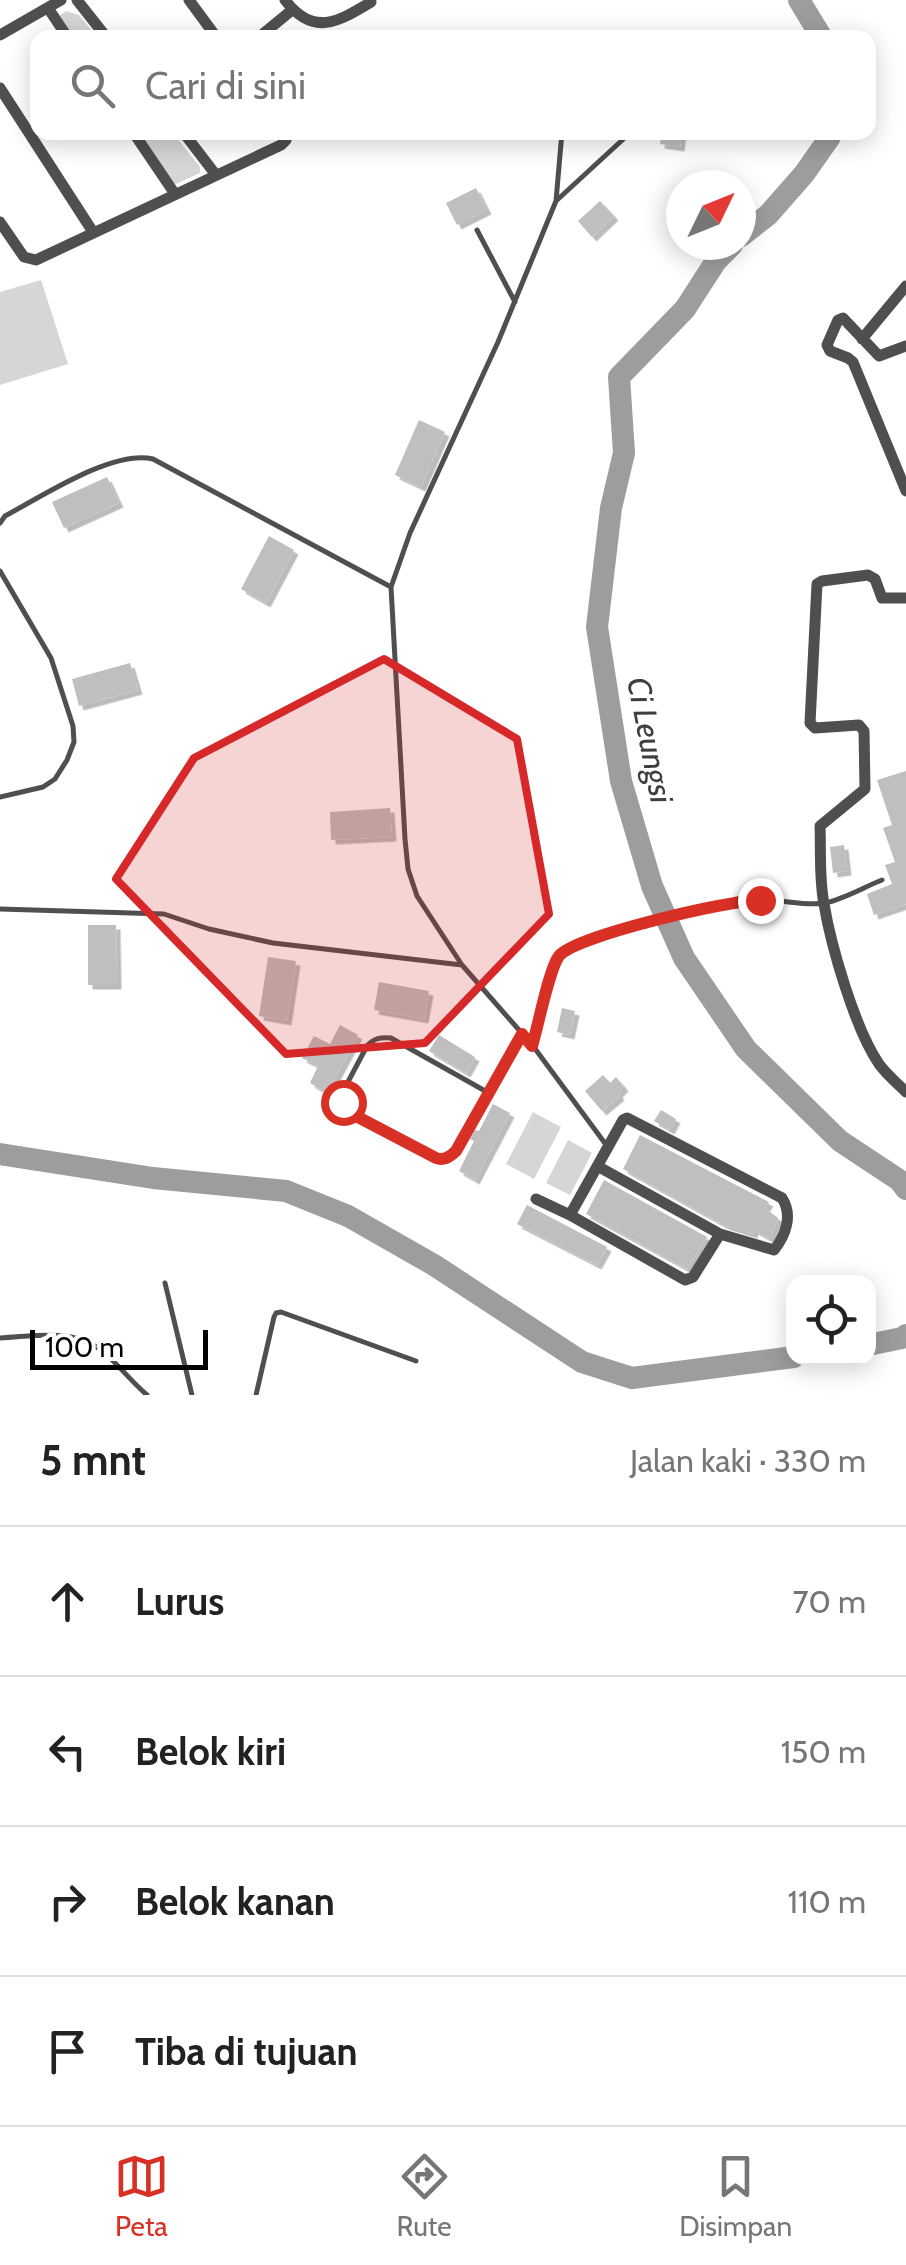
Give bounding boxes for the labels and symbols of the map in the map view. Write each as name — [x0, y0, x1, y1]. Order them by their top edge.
north arrow — [666, 170, 756, 260]
water label: Ci Leungsi — [619, 674, 682, 807]
route end — [738, 878, 784, 924]
route start — [321, 1080, 367, 1126]
scale bar — [30, 1325, 208, 1370]

